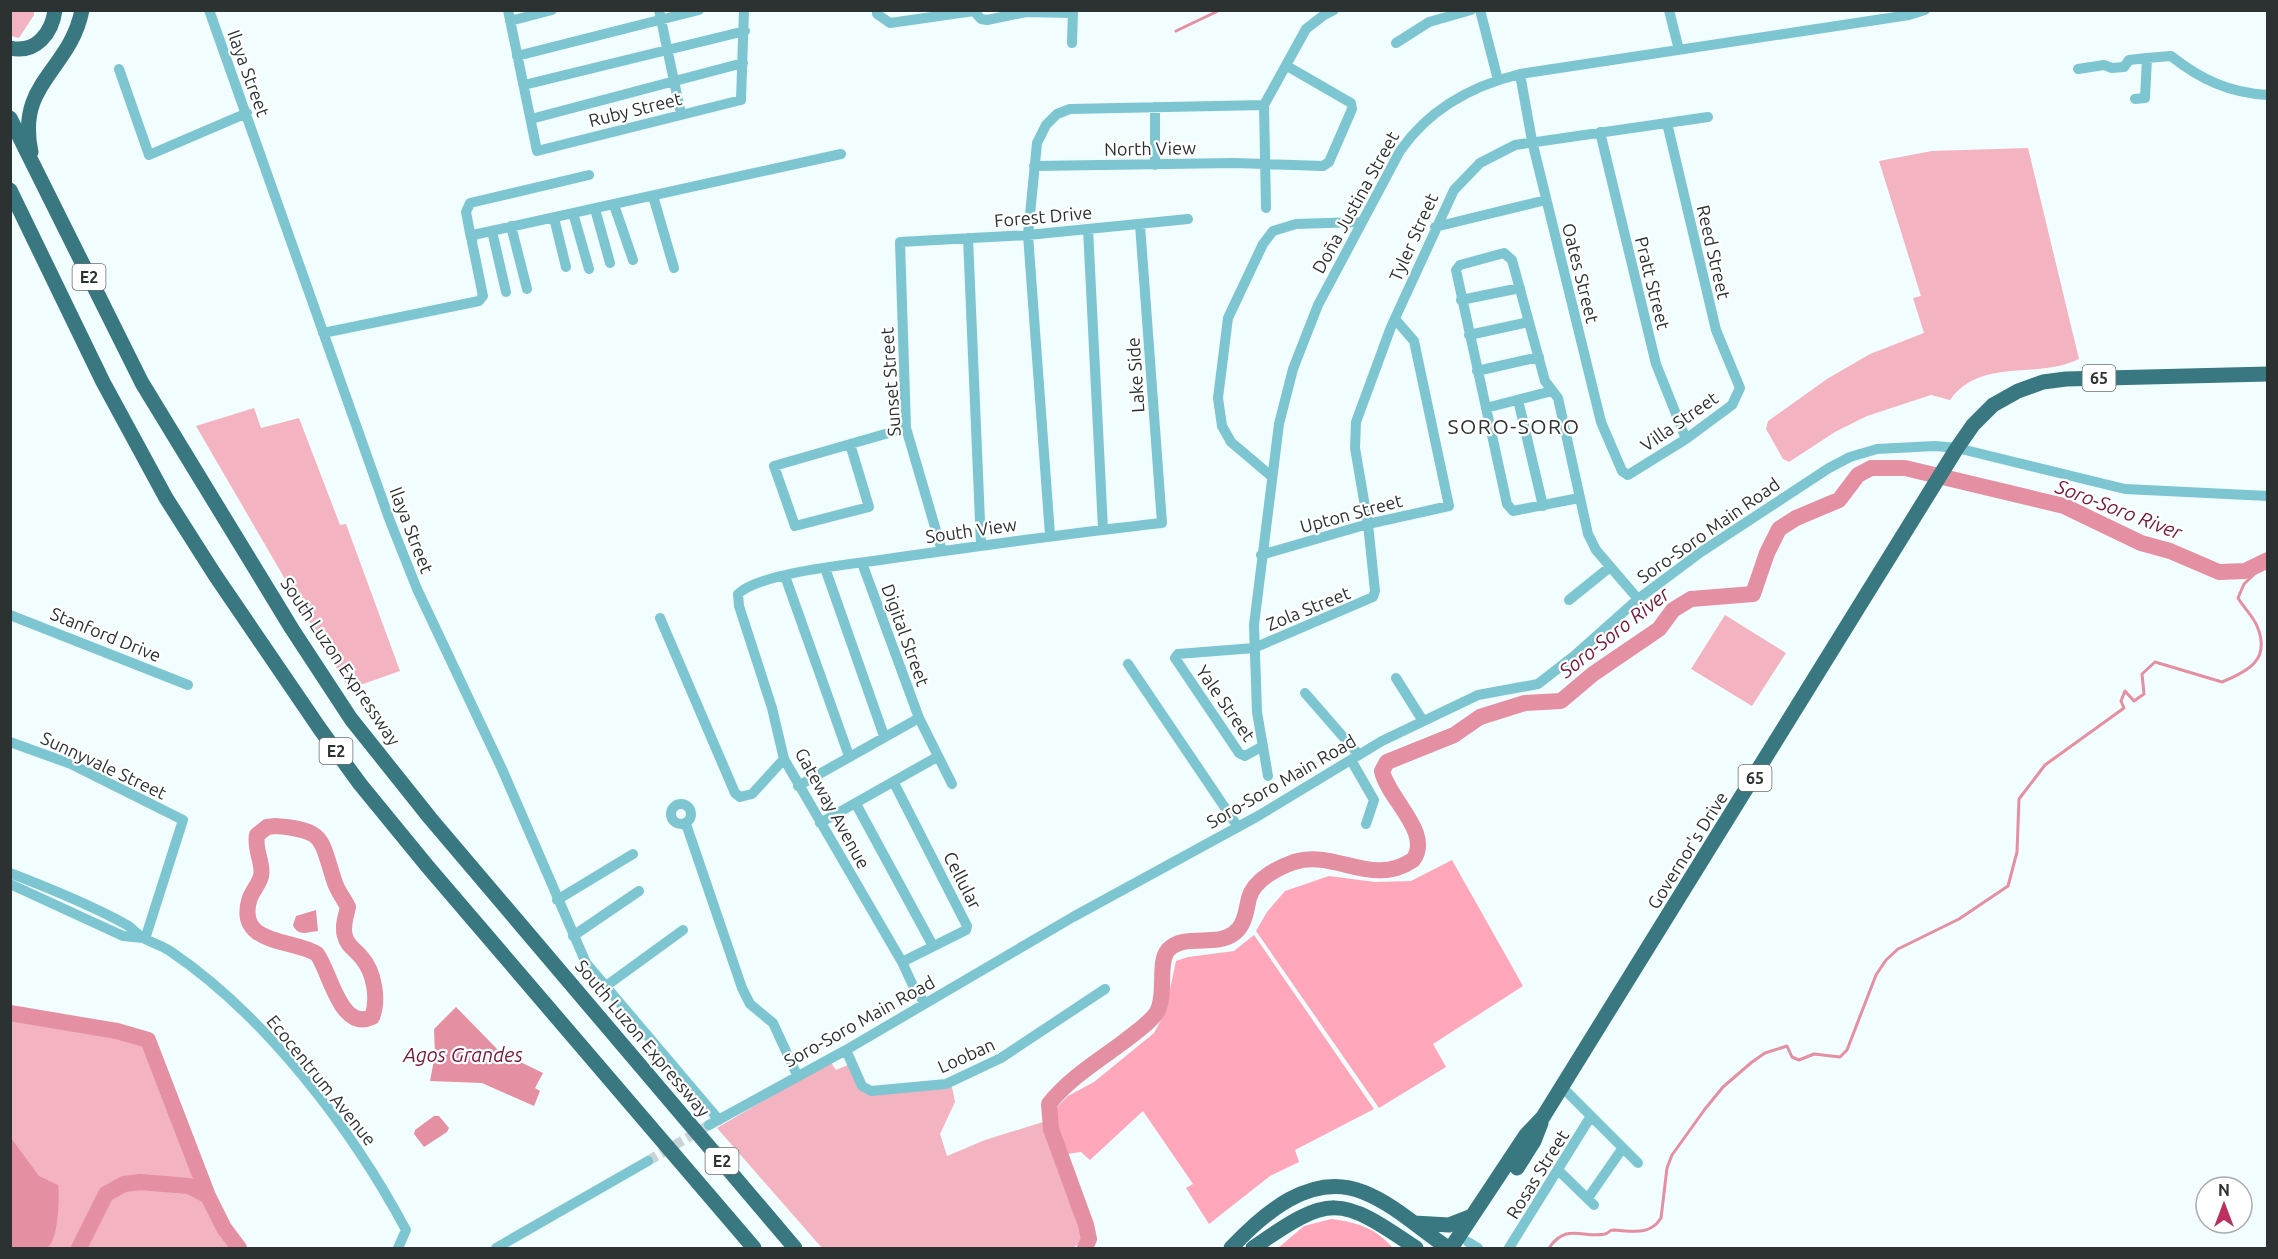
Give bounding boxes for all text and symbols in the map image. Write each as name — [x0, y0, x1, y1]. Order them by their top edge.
street label: Ilaya Street — [224, 27, 274, 119]
street label: Ruby Street — [586, 88, 684, 130]
street label: Doña Justina Street — [1308, 128, 1402, 276]
street label: North View — [1104, 137, 1196, 159]
street label: Tyler Street — [1385, 190, 1441, 284]
street label: Forest Drive — [993, 202, 1093, 230]
street label: Reed Street — [1693, 203, 1735, 301]
street label: Oates Street — [1559, 221, 1603, 325]
street label: Pratt Street — [1632, 234, 1674, 332]
road number: E2 — [72, 264, 106, 290]
street label: Sunset Street — [876, 327, 904, 437]
street label: Lake Side — [1122, 337, 1148, 413]
road number: 65 — [2082, 365, 2116, 391]
street label: Villa Street — [1637, 387, 1721, 455]
district label: SORO-SORO — [1448, 414, 1580, 438]
street label: Soro-Soro Main Road — [1633, 473, 1783, 587]
water label: Soro-Soro River — [2052, 474, 2187, 544]
street label: Ilaya Street — [386, 484, 438, 576]
street label: Upton Street — [1298, 490, 1404, 536]
street label: South View — [924, 514, 1018, 546]
street label: South Luzon Expressway — [277, 573, 405, 749]
street label: Digital Street — [878, 581, 934, 689]
water label: Soro-Soro River — [1554, 581, 1675, 683]
street label: Zola Street — [1263, 582, 1353, 634]
street label: Stanford Drive — [48, 603, 164, 665]
street label: Yale Street — [1193, 661, 1259, 745]
street label: Sunnyvale Street — [38, 727, 170, 803]
street label: Soro-Soro Main Road — [1203, 730, 1359, 832]
road number: E2 — [320, 738, 352, 764]
street label: Gateway Avenue — [792, 744, 874, 872]
road number: 65 — [1738, 765, 1772, 791]
street label: Governor's Drive — [1643, 788, 1731, 912]
street label: Cellular — [940, 848, 986, 912]
street label: South Luzon Expressway — [572, 956, 715, 1121]
street label: Soro-Soro Main Road — [780, 971, 938, 1071]
street label: Ecocentrum Avenue — [263, 1011, 381, 1149]
street label: Looban — [934, 1034, 998, 1076]
water label: Agos Grandes — [402, 1043, 523, 1066]
street label: Rosas Street — [1502, 1126, 1572, 1222]
road number: E2 — [706, 1148, 738, 1174]
north arrow — [2194, 1175, 2254, 1235]
text: N — [2218, 1181, 2230, 1199]

